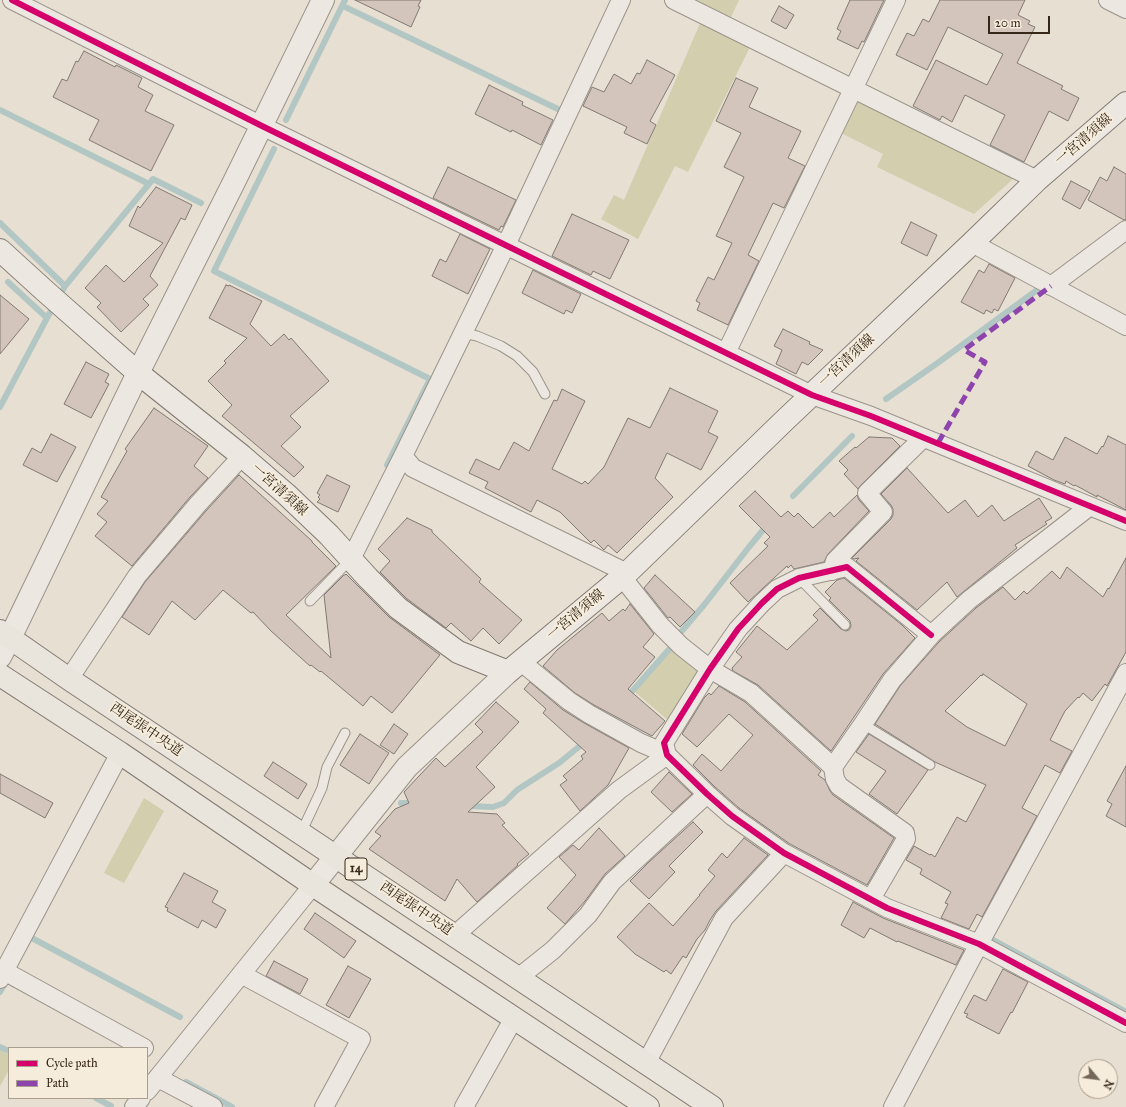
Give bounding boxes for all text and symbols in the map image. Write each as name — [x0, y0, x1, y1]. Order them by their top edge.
scale bar — [990, 8, 1052, 34]
text: 20 m — [995, 16, 1021, 30]
street label: 一宮清須線 — [1052, 111, 1116, 169]
street label: 一宮清須線 — [816, 331, 878, 391]
street label: 一宮清須線 — [247, 460, 311, 520]
street label: 一宮清須線 — [544, 586, 608, 644]
street label: 西尾張中央道 — [106, 700, 186, 760]
road number: 14 — [345, 858, 367, 880]
street label: 西尾張中央道 — [376, 879, 456, 939]
legend — [8, 1047, 148, 1099]
text: Cycle path — [46, 1056, 98, 1070]
north arrow — [1078, 1059, 1118, 1099]
text: Path — [46, 1076, 69, 1090]
text: N — [1100, 1077, 1116, 1092]

